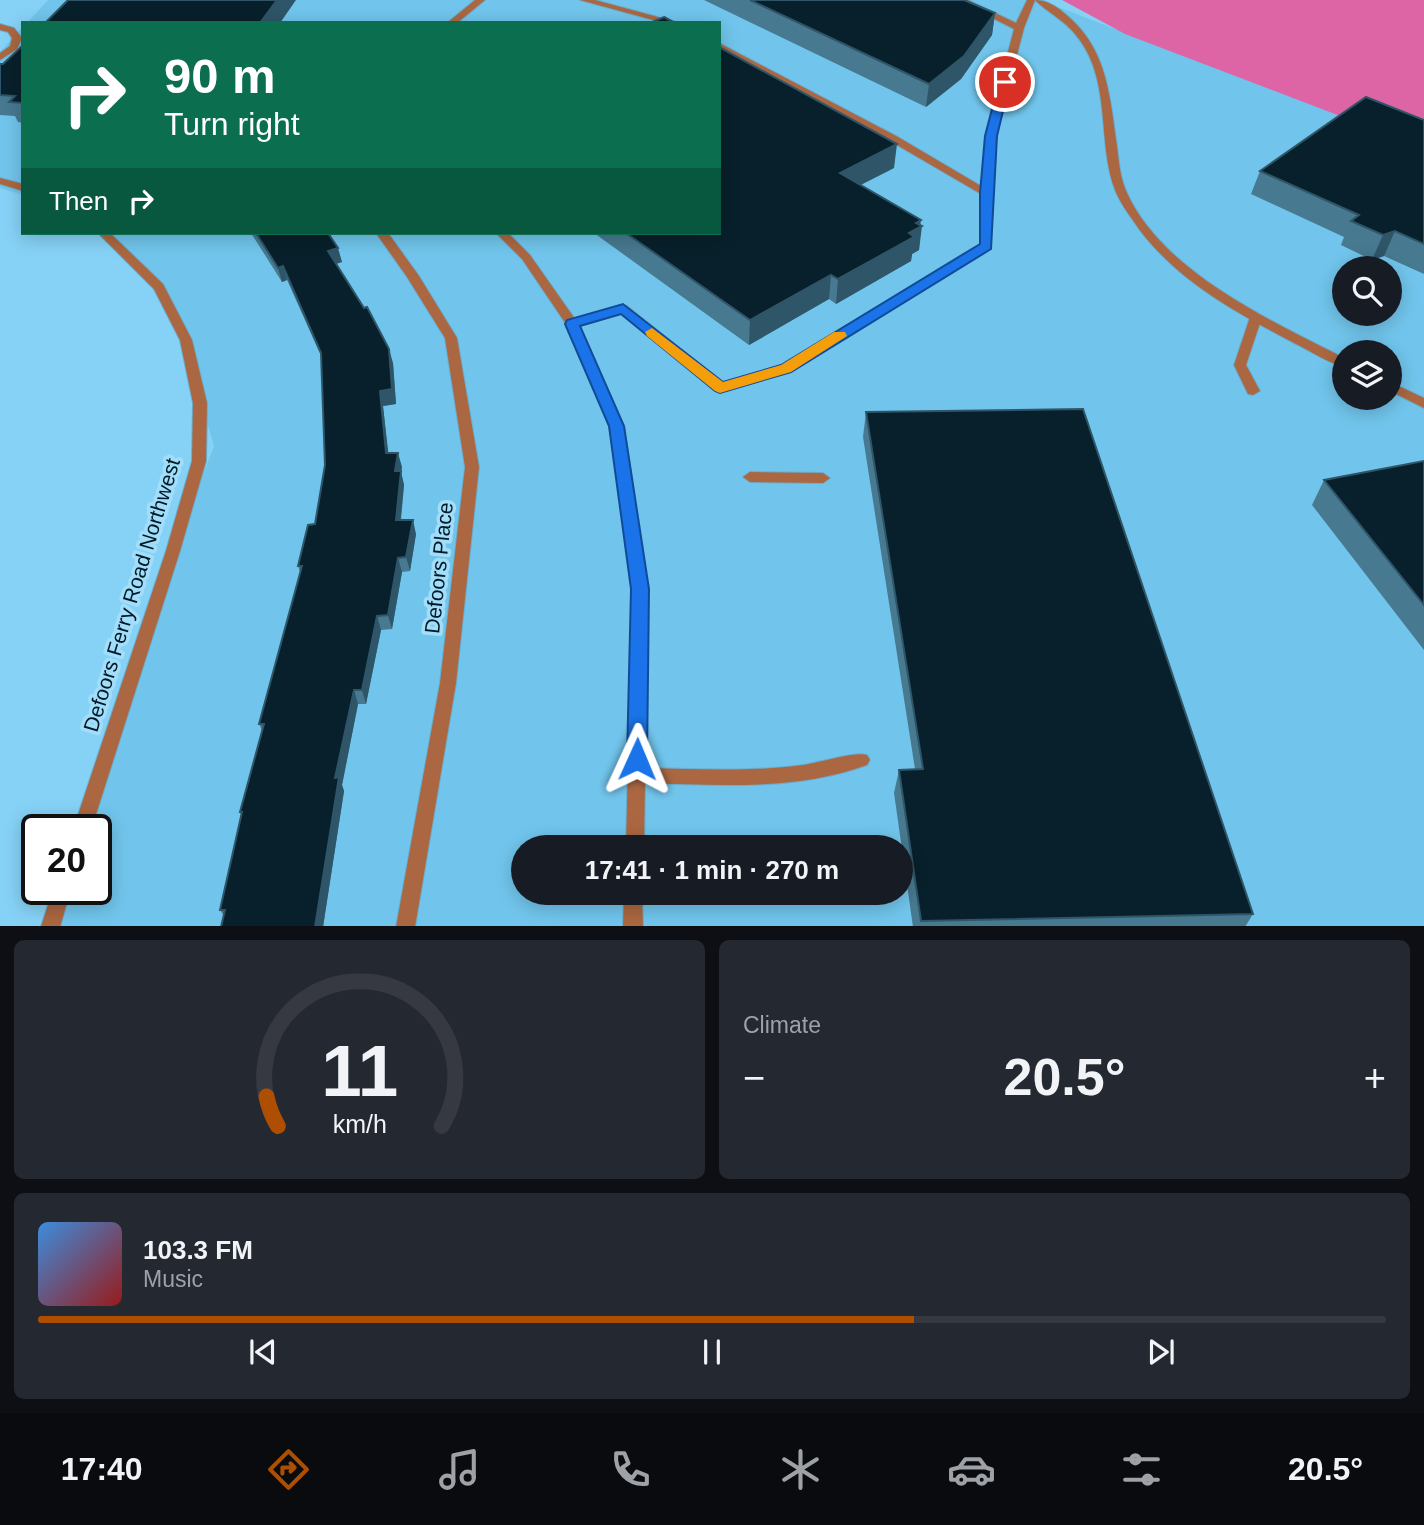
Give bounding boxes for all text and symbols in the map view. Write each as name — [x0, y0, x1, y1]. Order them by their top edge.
icon: right — [49, 49, 140, 140]
text: 90 m — [164, 49, 276, 103]
pin — [975, 52, 1035, 112]
icon: arrive — [986, 63, 1024, 101]
text: Turn right — [164, 106, 300, 142]
icon: right — [122, 182, 160, 220]
text: Then — [49, 186, 108, 216]
map controls — [1332, 256, 1402, 410]
button: search — [1332, 256, 1402, 326]
button: layers — [1332, 340, 1402, 410]
street label: Defoors Ferry Road Northwest — [79, 455, 184, 734]
street label: Defoors Place — [420, 501, 457, 635]
position arrow — [600, 722, 674, 796]
speed limit sign: 20 — [21, 814, 112, 905]
text: 17:41 · 1 min · 270 m — [585, 855, 839, 885]
text: Climate — [743, 1012, 821, 1038]
text: 11 — [321, 1030, 398, 1111]
text: 20.5° — [1003, 1048, 1126, 1106]
text: − — [743, 1057, 765, 1099]
text: + — [1364, 1057, 1386, 1099]
text: km/h — [332, 1109, 387, 1137]
text: 103.3 FM — [143, 1235, 253, 1265]
text: Music — [143, 1266, 203, 1292]
icon: previous — [244, 1333, 282, 1371]
icon: pause — [693, 1333, 731, 1371]
icon: next — [1142, 1333, 1180, 1371]
icon: directions — [264, 1445, 313, 1494]
icon: music — [435, 1445, 484, 1494]
icon: phone — [606, 1445, 655, 1494]
icon: climate — [776, 1445, 825, 1494]
icon: car — [947, 1445, 996, 1494]
icon: filters — [1117, 1445, 1166, 1494]
text: 17:40 — [61, 1451, 143, 1487]
text: 20.5° — [1288, 1451, 1363, 1487]

